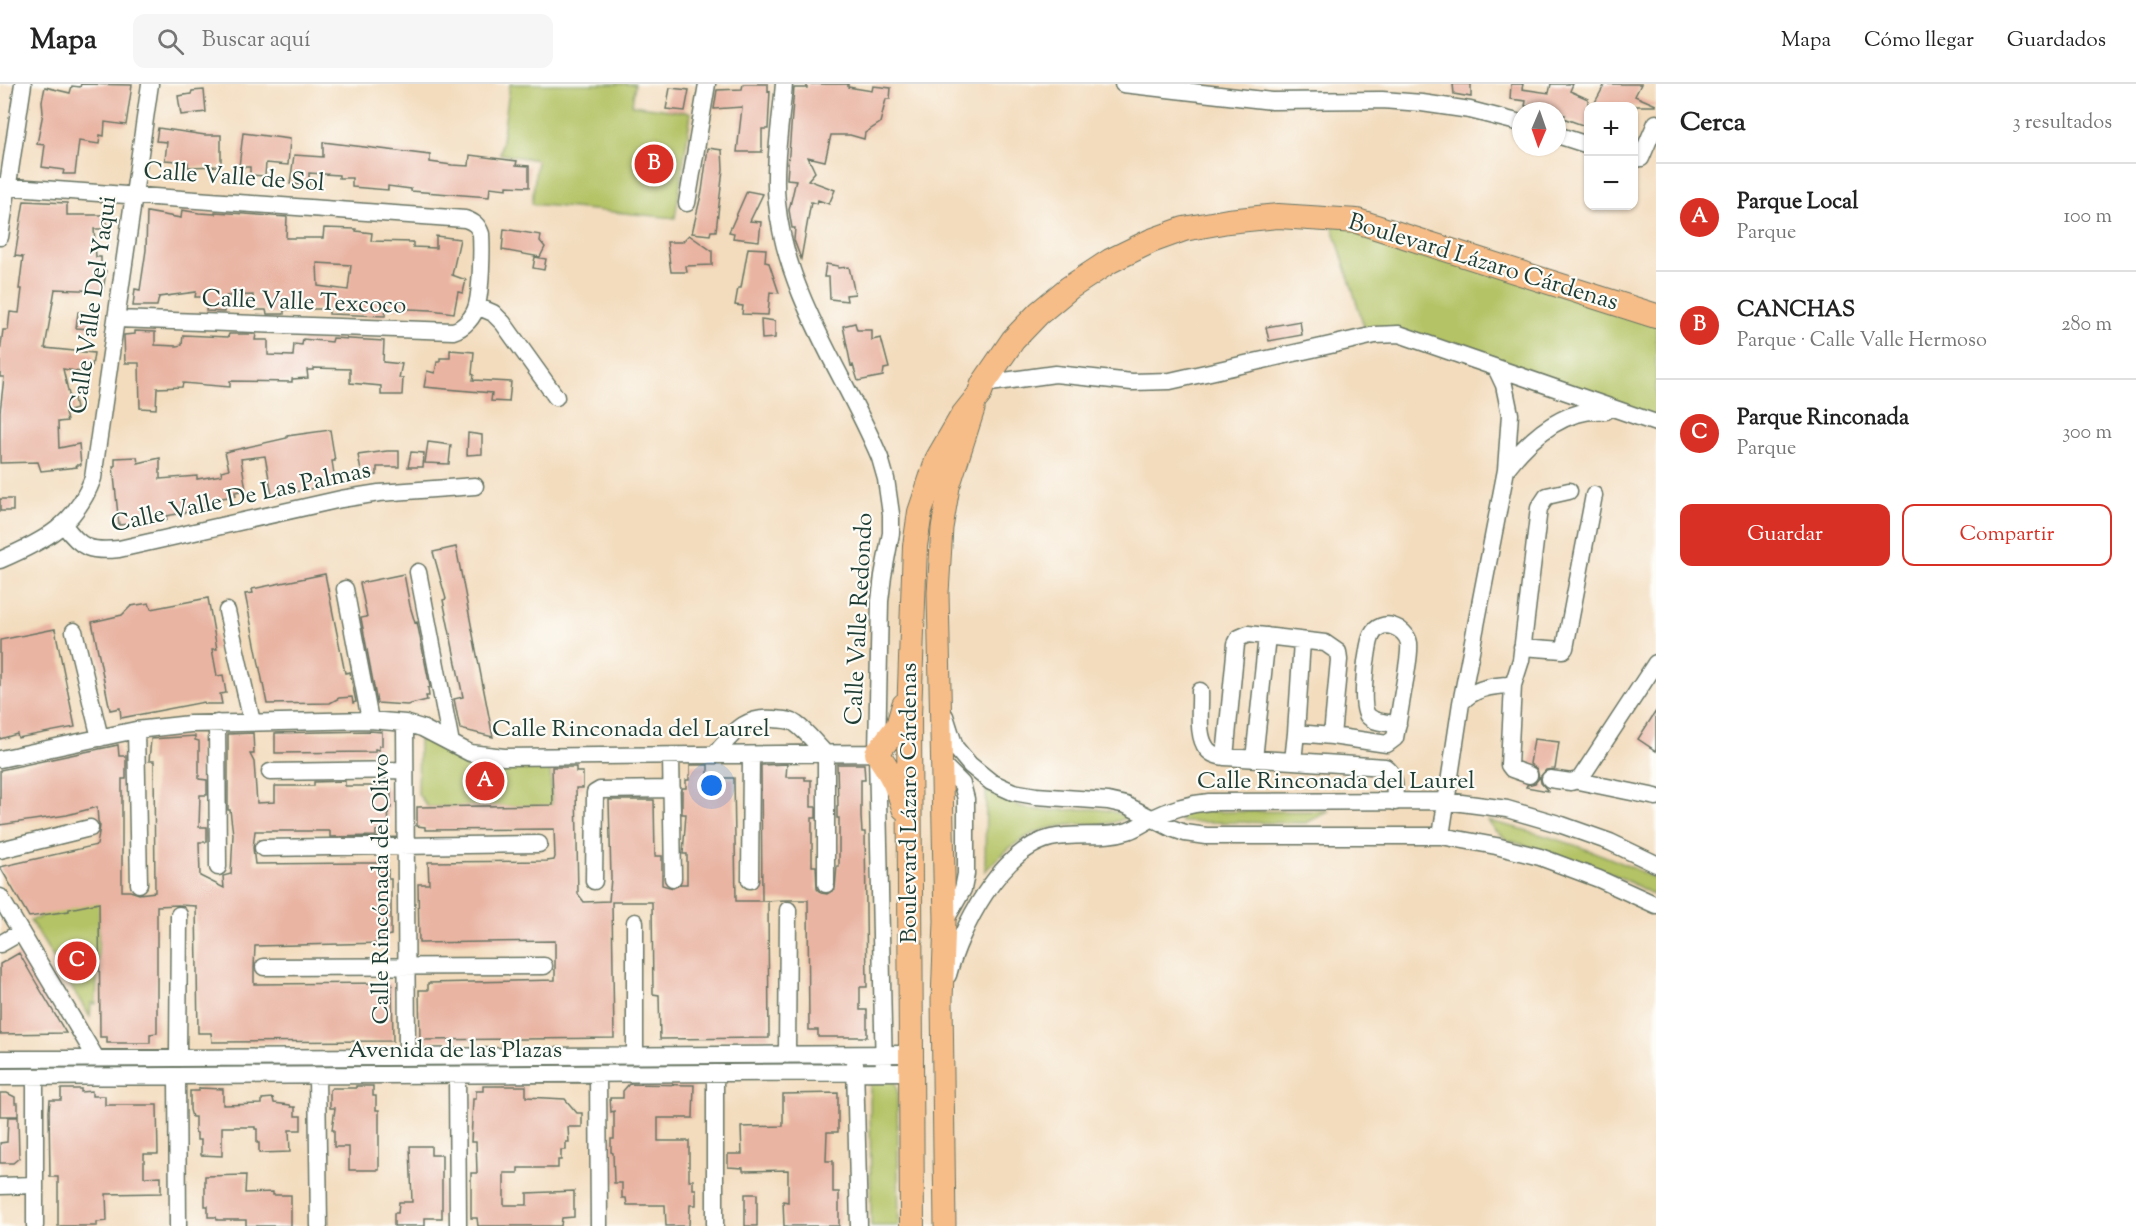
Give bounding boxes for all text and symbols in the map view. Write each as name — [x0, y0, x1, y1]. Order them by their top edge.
search box — [133, 14, 553, 68]
text: Mapa — [30, 21, 97, 61]
icon: search — [154, 25, 187, 58]
text: Buscar aquí — [202, 25, 311, 57]
text: Mapa — [1781, 26, 1831, 56]
text: Cómo llegar — [1864, 26, 1974, 56]
text: Guardados — [2007, 26, 2106, 56]
north arrow — [1512, 102, 1566, 156]
map controls — [1584, 102, 1638, 210]
button: + — [1584, 102, 1638, 156]
text: Cerca — [1680, 105, 1746, 142]
text: 3 resultados — [2012, 109, 2112, 138]
pin: B — [634, 142, 674, 187]
street label: Calle Valle de Sol — [142, 155, 326, 201]
button: − — [1584, 156, 1638, 210]
text: Parque Local — [1737, 187, 1858, 219]
street label: Calle Valle Del Yaqui — [62, 194, 126, 416]
text: A — [1691, 203, 1708, 232]
text: 100 m — [2063, 203, 2112, 232]
street label: Boulevard Lázaro Cárdenas — [1344, 206, 1622, 320]
text: Parque — [1737, 219, 1796, 248]
street label: Calle Valle Texcoco — [201, 282, 407, 324]
text: CANCHAS — [1737, 295, 1855, 327]
text: B — [1693, 311, 1706, 340]
text: 280 m — [2061, 311, 2112, 340]
text: Parque · Calle Valle Hermoso — [1737, 327, 1987, 356]
text: Parque Rinconada — [1737, 403, 1909, 435]
text: C — [1691, 419, 1708, 448]
text: 300 m — [2062, 419, 2112, 448]
text: Parque — [1737, 435, 1796, 464]
street label: Calle Valle De Las Palmas — [108, 454, 374, 542]
button: Guardar — [1680, 504, 1890, 566]
button: Compartir — [1902, 504, 2112, 566]
street label: Calle Valle Redondo — [837, 512, 883, 726]
street label: Boulevard Lázaro Cárdenas — [893, 663, 927, 943]
street label: Calle Rinconada del Laurel — [492, 713, 770, 747]
street label: Calle Rincónada del Olivo — [365, 753, 399, 1025]
pin: A — [466, 758, 504, 804]
street label: Calle Rinconada del Laurel — [1197, 765, 1475, 799]
your location — [697, 771, 726, 800]
pin: C — [58, 938, 97, 984]
street label: Avenida de las Plazas — [348, 1034, 562, 1068]

